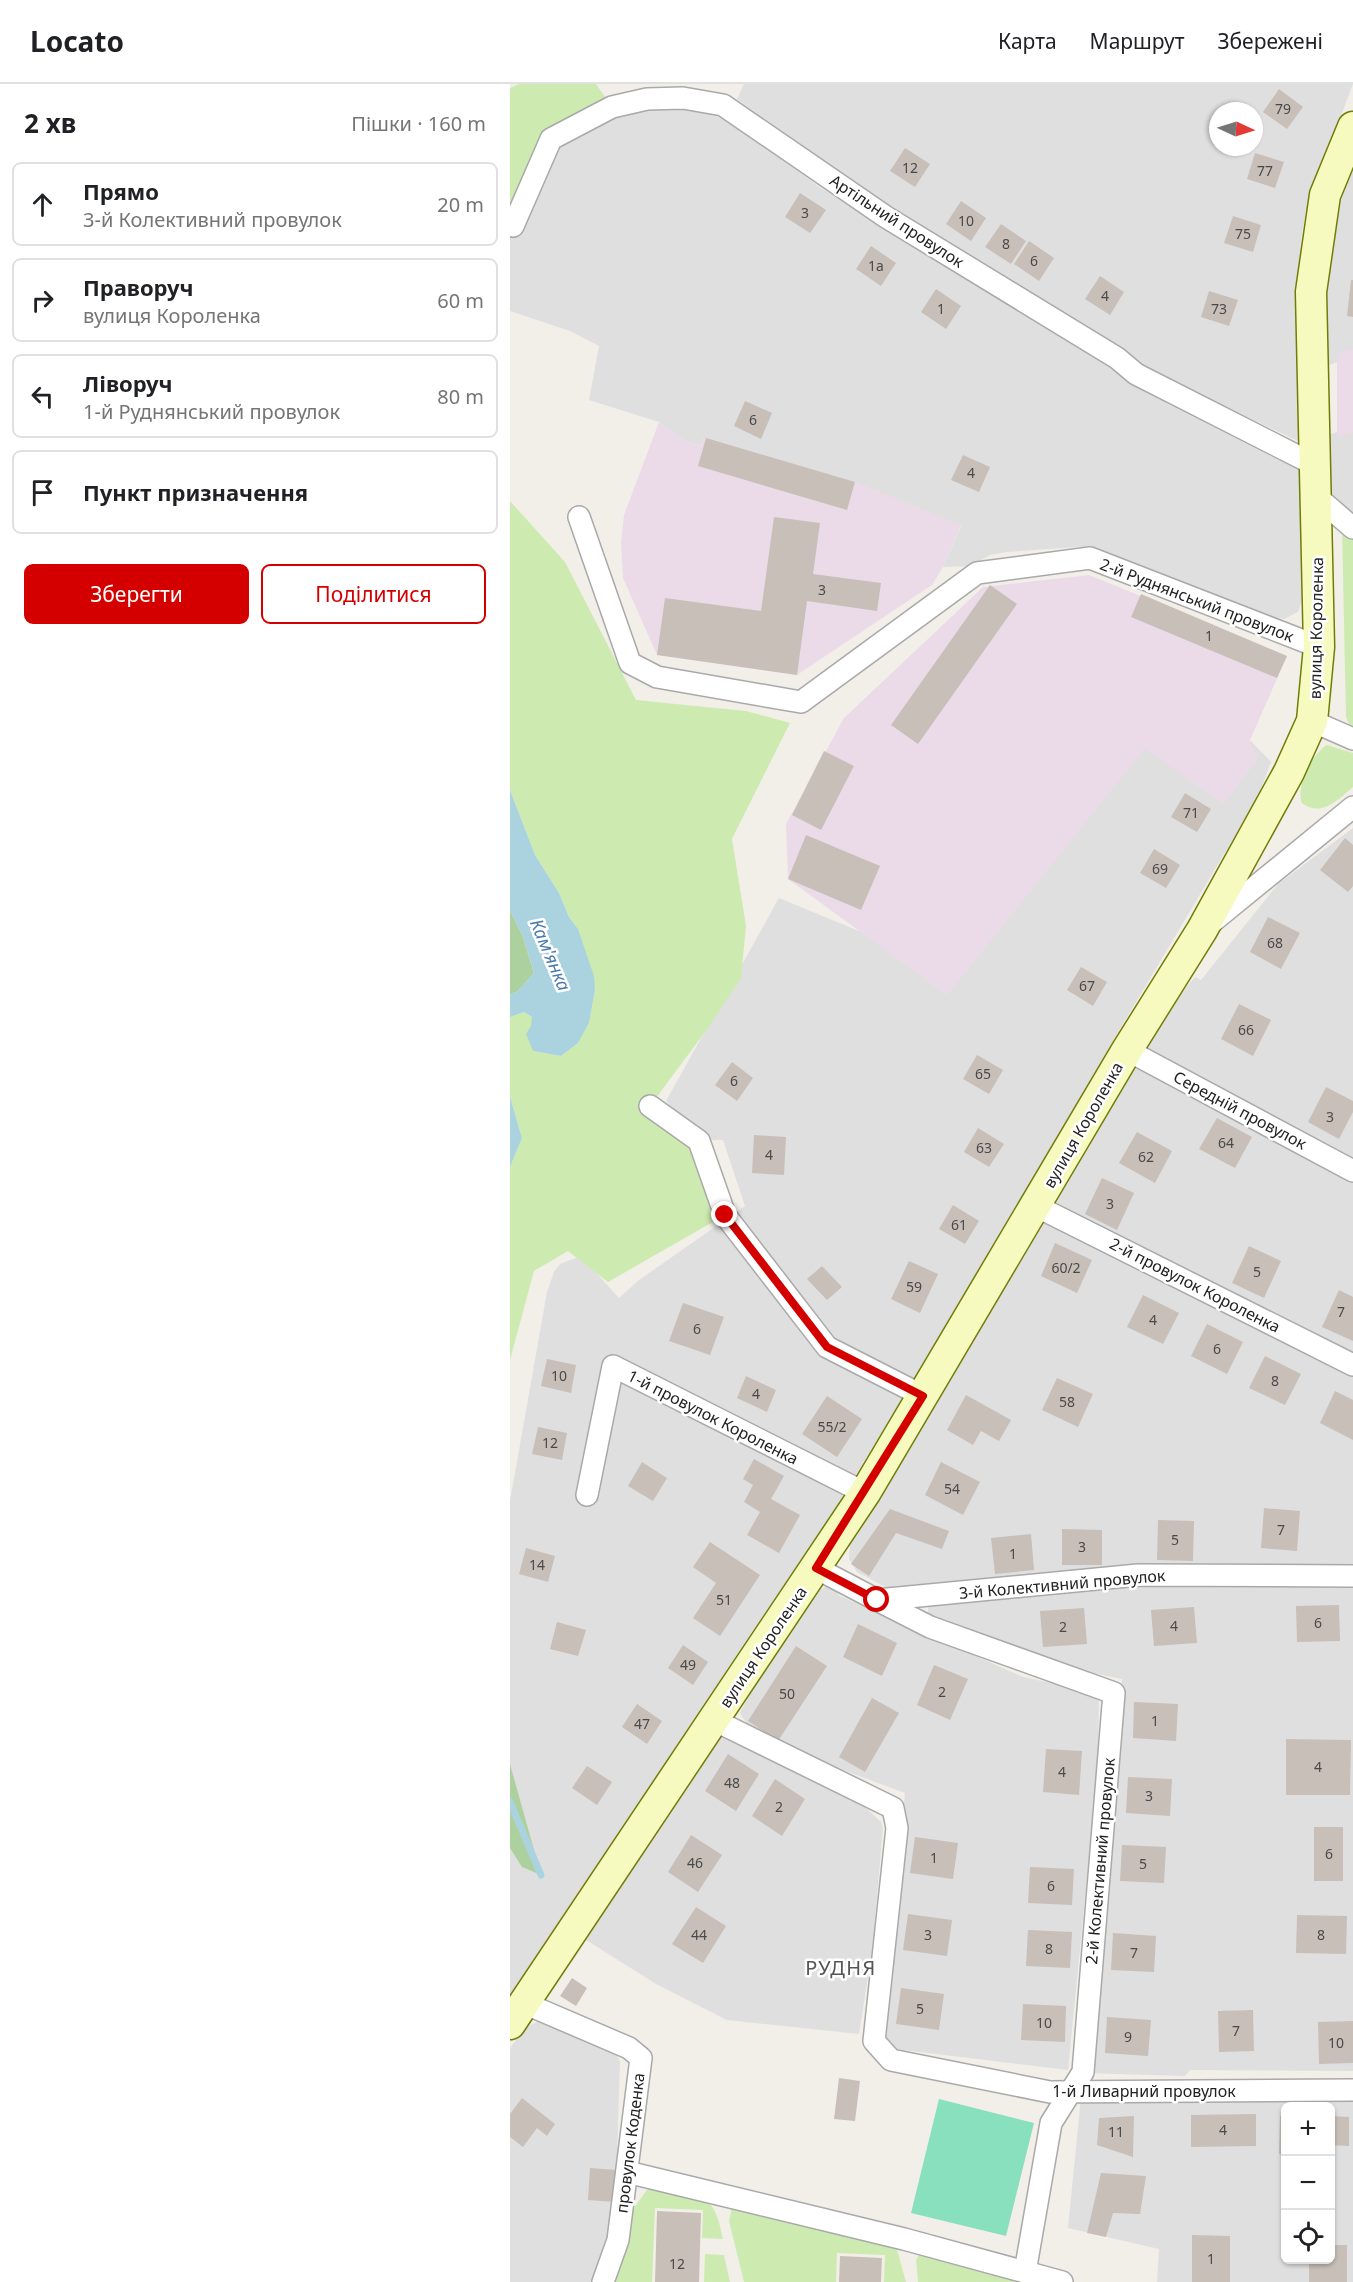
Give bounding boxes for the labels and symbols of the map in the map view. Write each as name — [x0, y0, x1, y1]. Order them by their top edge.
house number: 79 — [1275, 99, 1291, 118]
north arrow — [1209, 102, 1263, 156]
house number: 12 — [902, 158, 918, 177]
house number: 77 — [1257, 161, 1273, 180]
street label: Артільний провулок — [826, 169, 969, 273]
house number: 3 — [801, 203, 809, 222]
house number: 10 — [958, 211, 974, 230]
house number: 75 — [1235, 224, 1251, 243]
house number: 8 — [1002, 234, 1010, 253]
house number: 6 — [1030, 251, 1038, 270]
house number: 1а — [868, 256, 884, 275]
house number: 4 — [1101, 286, 1109, 305]
house number: 1 — [937, 299, 945, 318]
house number: 73 — [1211, 299, 1227, 318]
house number: 6 — [749, 410, 757, 429]
house number: 4 — [967, 463, 975, 482]
street label: 2-й Руднянський провулок — [1097, 553, 1297, 647]
street label: вулиця Короленка — [1304, 557, 1328, 699]
house number: 3 — [818, 580, 826, 599]
house number: 1 — [1205, 626, 1213, 645]
house number: 71 — [1183, 803, 1199, 822]
house number: 69 — [1152, 859, 1168, 878]
water label: Кам'янка — [525, 915, 577, 994]
house number: 68 — [1267, 933, 1283, 952]
house number: 67 — [1079, 976, 1095, 995]
house number: 66 — [1238, 1020, 1254, 1039]
street label: вулиця Короленка — [1038, 1058, 1128, 1192]
house number: 65 — [975, 1064, 991, 1083]
street label: Середній провулок — [1170, 1066, 1311, 1155]
house number: 6 — [730, 1071, 738, 1090]
house number: 3 — [1326, 1107, 1334, 1126]
house number: 64 — [1218, 1133, 1234, 1152]
house number: 63 — [976, 1138, 992, 1157]
house number: 4 — [765, 1145, 773, 1164]
house number: 62 — [1138, 1147, 1154, 1166]
house number: 3 — [1106, 1194, 1114, 1213]
route end — [711, 1201, 737, 1227]
house number: 61 — [951, 1215, 967, 1234]
street label: 2-й провулок Короленка — [1106, 1232, 1284, 1338]
house number: 60/2 — [1051, 1258, 1081, 1277]
house number: 5 — [1253, 1262, 1261, 1281]
house number: 59 — [906, 1277, 922, 1296]
house number: 7 — [1337, 1302, 1345, 1321]
house number: 4 — [1149, 1310, 1157, 1329]
house number: 6 — [693, 1319, 701, 1338]
house number: 6 — [1213, 1339, 1221, 1358]
street label: 1-й провулок Короленка — [624, 1364, 802, 1470]
house number: 10 — [551, 1366, 567, 1385]
house number: 8 — [1271, 1371, 1279, 1390]
house number: 4 — [752, 1384, 760, 1403]
house number: 58 — [1059, 1392, 1075, 1411]
house number: 55/2 — [817, 1417, 847, 1436]
house number: 12 — [542, 1433, 558, 1452]
house number: 54 — [944, 1479, 960, 1498]
house number: 7 — [1277, 1520, 1285, 1539]
house number: 5 — [1171, 1530, 1179, 1549]
house number: 3 — [1078, 1537, 1086, 1556]
house number: 1 — [1009, 1544, 1017, 1563]
house number: 14 — [529, 1555, 545, 1574]
street label: 3-й Колективний провулок — [958, 1564, 1167, 1604]
street label: вулиця Короленка — [714, 1582, 812, 1712]
route start — [863, 1586, 889, 1612]
house number: 51 — [716, 1590, 732, 1609]
house number: 6 — [1314, 1613, 1322, 1632]
house number: 4 — [1170, 1616, 1178, 1635]
house number: 2 — [1059, 1617, 1067, 1636]
house number: 49 — [680, 1655, 696, 1674]
house number: 2 — [938, 1682, 946, 1701]
house number: 50 — [779, 1684, 795, 1703]
house number: 1 — [1151, 1711, 1159, 1730]
house number: 47 — [634, 1714, 650, 1733]
street label: 2-й Колективний провулок — [1080, 1756, 1120, 1965]
house number: 4 — [1314, 1757, 1322, 1776]
house number: 4 — [1058, 1762, 1066, 1781]
house number: 48 — [724, 1773, 740, 1792]
house number: 3 — [1145, 1786, 1153, 1805]
house number: 2 — [775, 1797, 783, 1816]
house number: 6 — [1325, 1844, 1333, 1863]
house number: 1 — [930, 1848, 938, 1867]
house number: 46 — [687, 1853, 703, 1872]
house number: 5 — [1139, 1854, 1147, 1873]
house number: 6 — [1047, 1876, 1055, 1895]
house number: 44 — [691, 1925, 707, 1944]
house number: 3 — [924, 1925, 932, 1944]
house number: 8 — [1317, 1925, 1325, 1944]
house number: 8 — [1045, 1939, 1053, 1958]
house number: 7 — [1130, 1943, 1138, 1962]
district label: РУДНЯ — [805, 1954, 877, 1981]
house number: 5 — [916, 1999, 924, 2018]
house number: 10 — [1036, 2013, 1052, 2032]
house number: 7 — [1232, 2021, 1240, 2040]
house number: 9 — [1124, 2027, 1132, 2046]
house number: 10 — [1328, 2033, 1344, 2052]
street label: провулок Коденка — [610, 2072, 650, 2214]
street label: 1-й Ливарний провулок — [1052, 2080, 1236, 2102]
house number: 4 — [1219, 2120, 1227, 2139]
house number: 11 — [1108, 2122, 1124, 2141]
house number: 1 — [1207, 2249, 1215, 2268]
house number: 12 — [669, 2254, 685, 2273]

